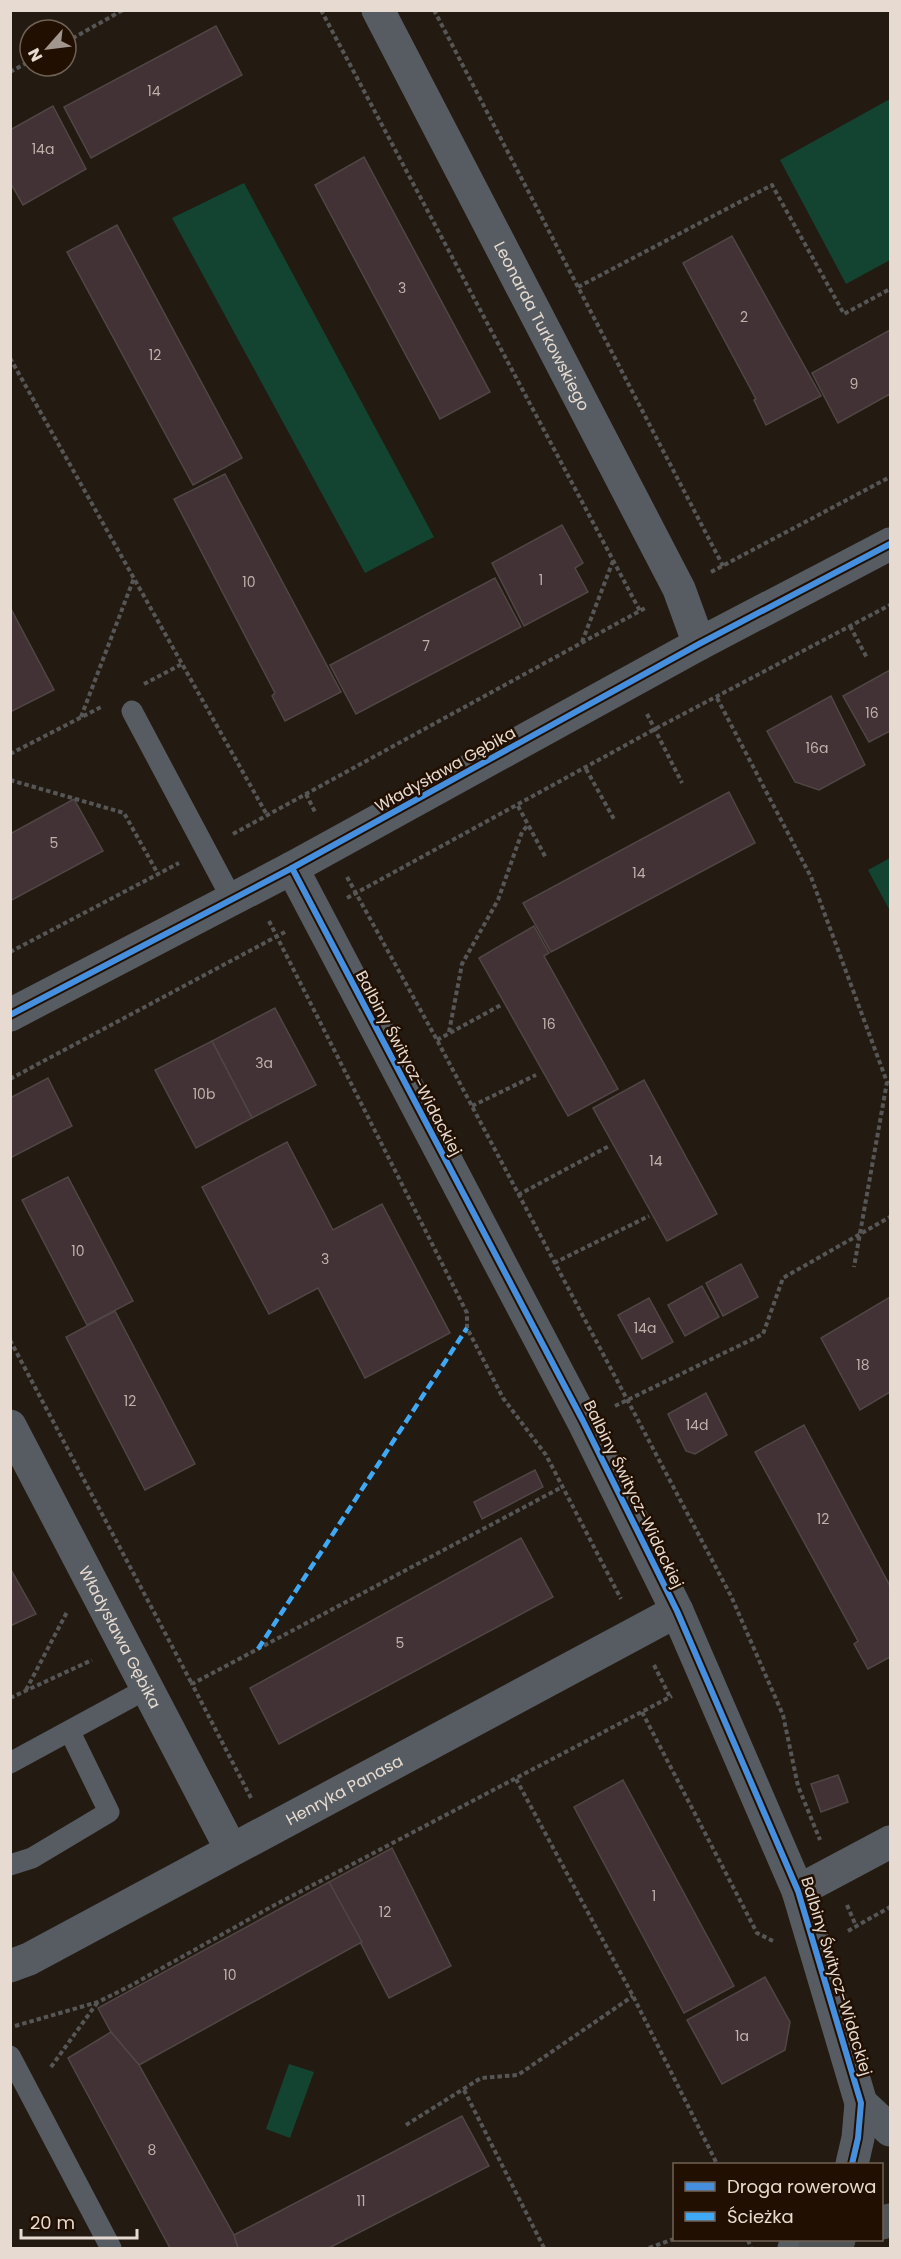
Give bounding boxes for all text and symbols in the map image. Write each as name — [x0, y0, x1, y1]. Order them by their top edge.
north arrow — [18, 18, 78, 78]
text: N — [22, 44, 48, 66]
house number: 14 — [147, 81, 161, 101]
house number: 14a — [32, 139, 54, 159]
street label: Leonarda Turkowskiego — [488, 237, 595, 415]
house number: 3 — [398, 278, 406, 298]
house number: 2 — [740, 307, 748, 327]
house number: 12 — [149, 345, 161, 365]
house number: 9 — [850, 374, 858, 394]
house number: 1 — [539, 570, 543, 590]
house number: 10 — [242, 572, 256, 592]
house number: 7 — [422, 636, 430, 656]
house number: 16 — [865, 703, 879, 723]
street label: Władysława Gębika — [371, 721, 520, 818]
house number: 16a — [806, 738, 828, 758]
house number: 5 — [50, 833, 58, 853]
house number: 14 — [632, 863, 646, 883]
street label: Balbiny Świtycz-Widackiej — [350, 966, 467, 1160]
house number: 16 — [542, 1014, 556, 1034]
house number: 3a — [255, 1053, 273, 1073]
house number: 10b — [193, 1084, 215, 1104]
house number: 14 — [649, 1151, 663, 1171]
house number: 10 — [71, 1241, 85, 1261]
house number: 3 — [321, 1249, 329, 1269]
house number: 14a — [634, 1318, 656, 1338]
house number: 18 — [856, 1355, 870, 1375]
house number: 12 — [124, 1391, 136, 1411]
street label: Balbiny Świtycz-Widackiej — [578, 1396, 689, 1592]
house number: 14d — [686, 1415, 708, 1435]
house number: 12 — [817, 1509, 829, 1529]
street label: Władysława Gębika — [73, 1562, 167, 1713]
house number: 5 — [396, 1633, 404, 1653]
street label: Henryka Panasa — [282, 1749, 407, 1831]
street label: Balbiny Świtycz-Widackiej — [795, 1874, 878, 2078]
house number: 1 — [652, 1886, 656, 1906]
house number: 12 — [379, 1902, 391, 1922]
house number: 10 — [223, 1965, 237, 1985]
house number: 1a — [735, 2026, 749, 2046]
house number: 8 — [148, 2140, 157, 2160]
legend — [673, 2163, 883, 2241]
text: Droga rowerowa — [727, 2174, 876, 2199]
house number: 11 — [357, 2191, 365, 2211]
scale bar — [21, 2202, 136, 2240]
text: Ścieżka — [727, 2204, 794, 2229]
text: 20 m — [30, 2210, 75, 2235]

